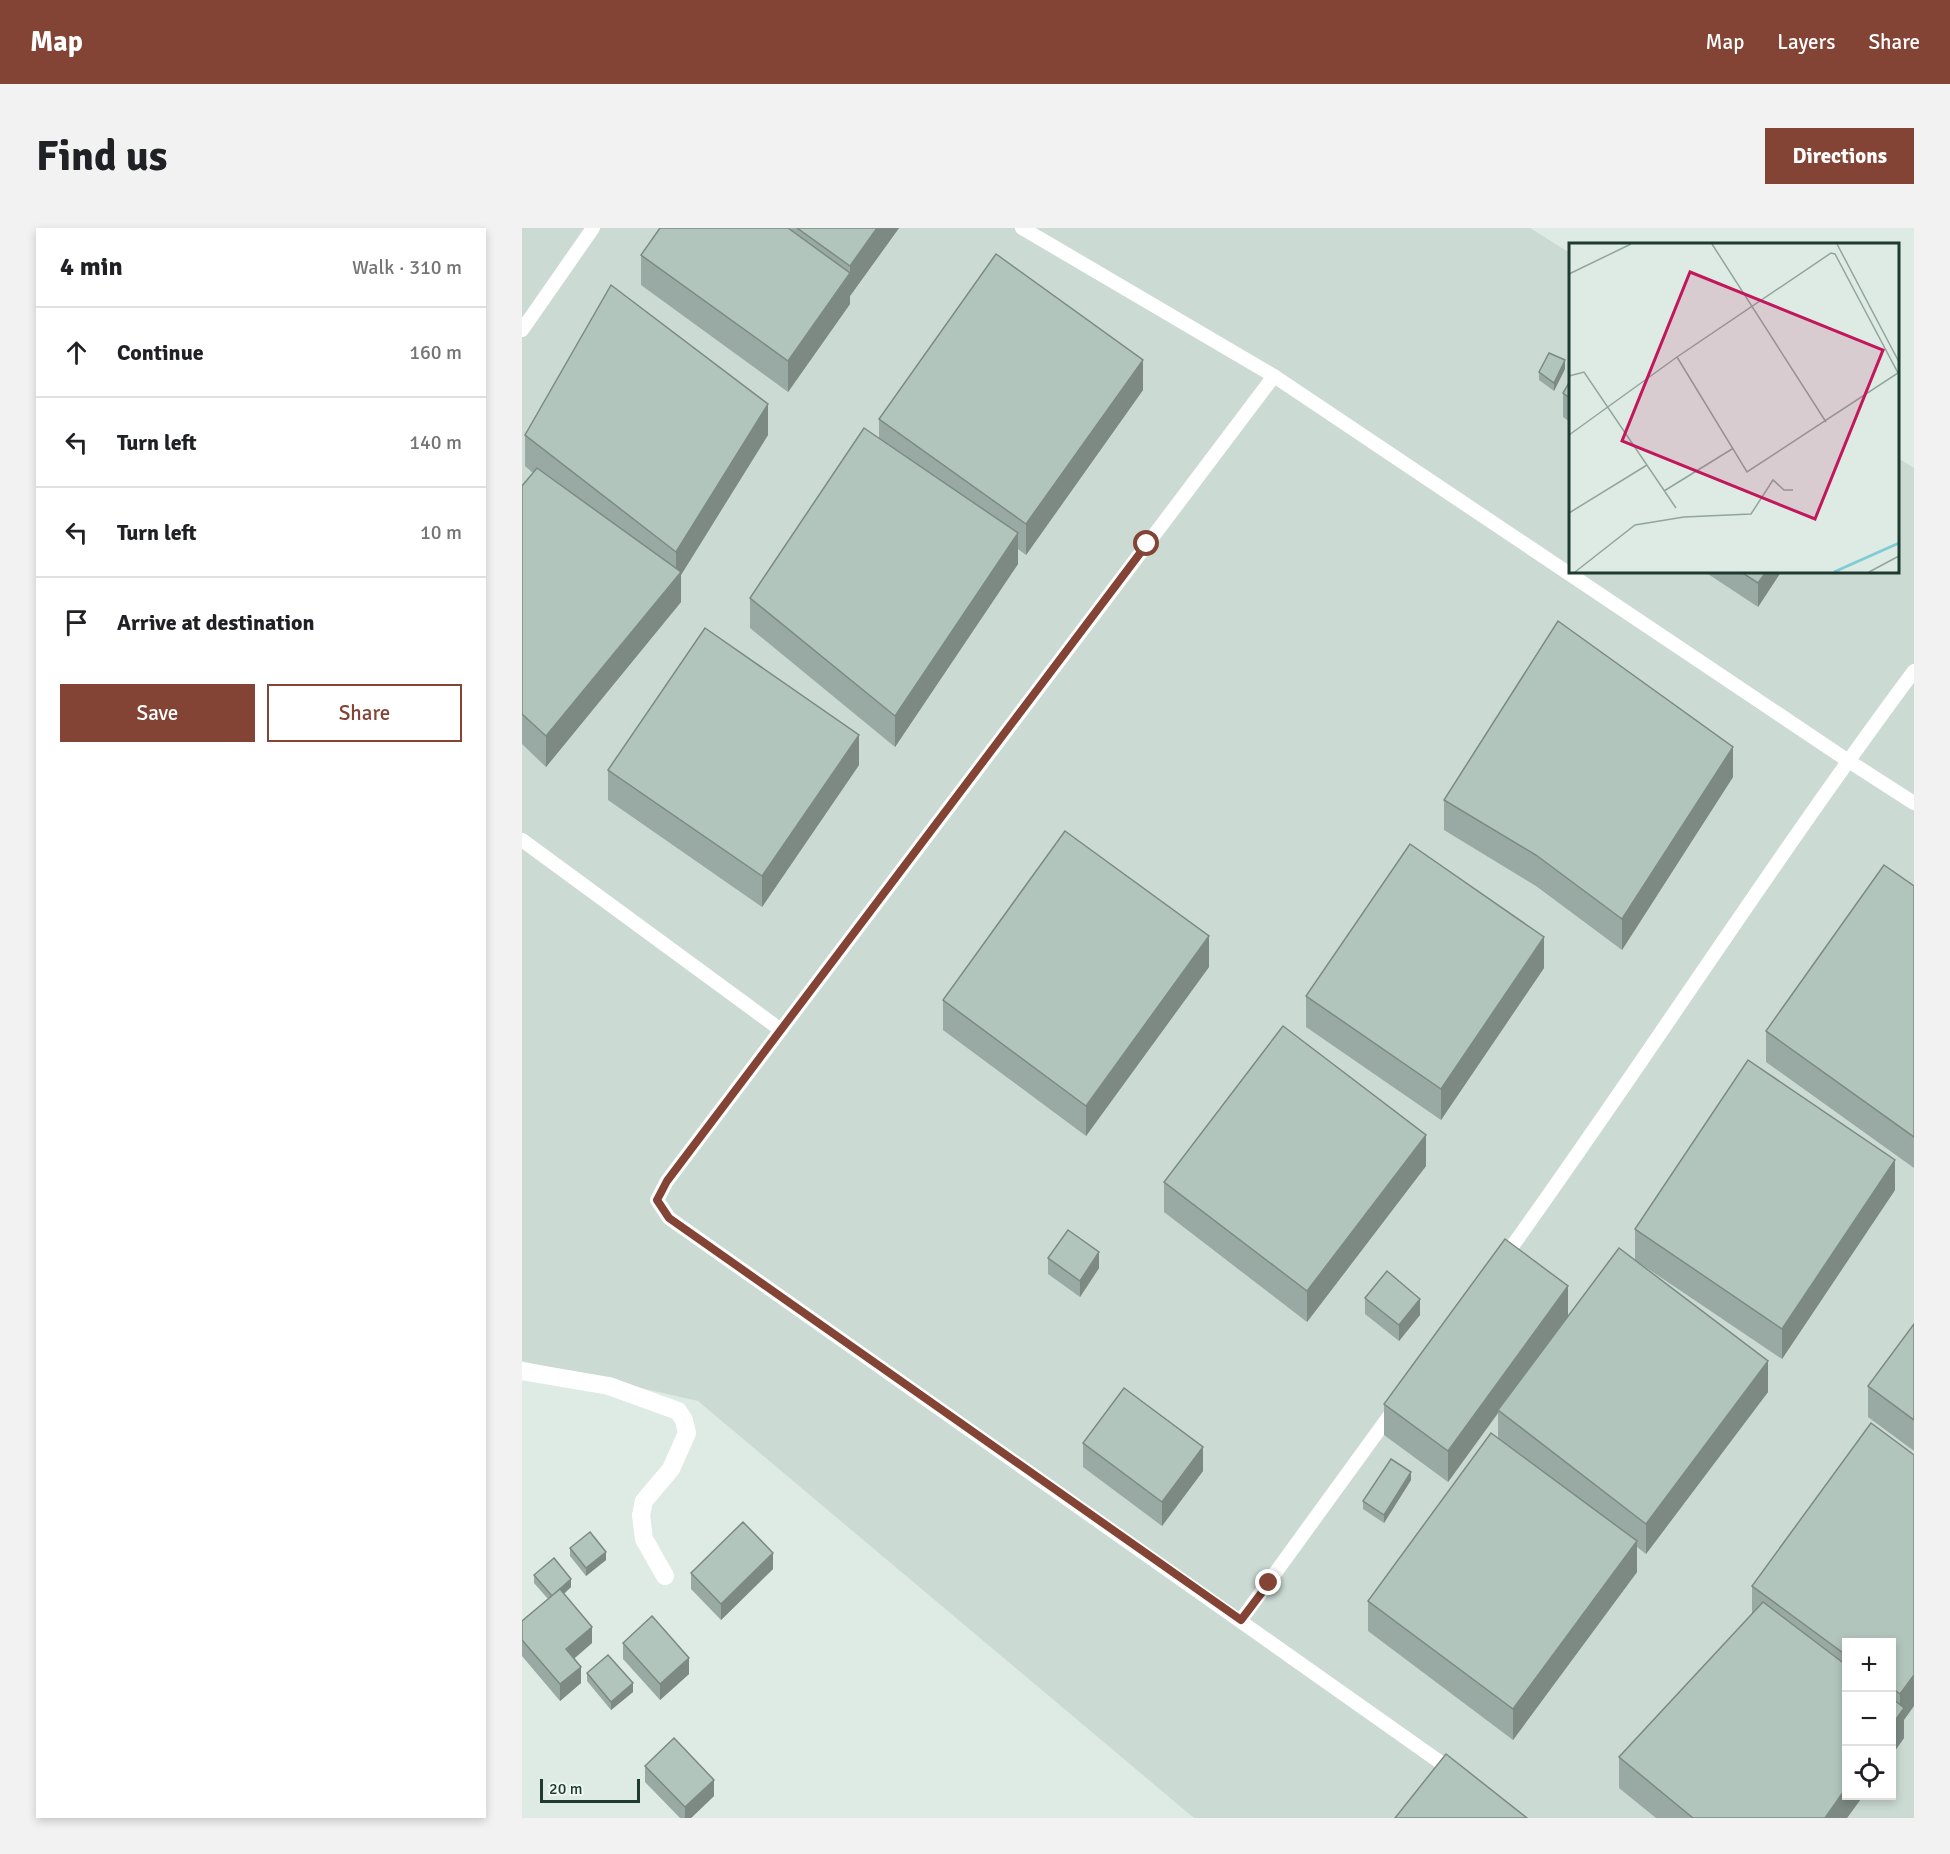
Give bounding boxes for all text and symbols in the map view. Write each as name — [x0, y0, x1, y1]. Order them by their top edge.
text: Map — [30, 25, 83, 59]
text: Map — [1706, 29, 1744, 55]
text: Layers — [1777, 29, 1835, 55]
text: Share — [1868, 29, 1920, 55]
button: Directions — [1765, 128, 1914, 184]
text: Find us — [36, 131, 167, 182]
inset map — [1569, 243, 1899, 573]
text: 4 min — [60, 251, 123, 283]
text: Walk · 310 m — [352, 255, 462, 280]
icon: ahead — [60, 336, 93, 369]
text: Continue — [117, 339, 204, 366]
text: 160 m — [409, 340, 462, 365]
icon: left — [60, 426, 93, 459]
text: Turn left — [117, 429, 197, 456]
text: 140 m — [409, 430, 462, 455]
icon: left — [60, 516, 93, 549]
text: Turn left — [117, 519, 197, 546]
text: 10 m — [420, 520, 462, 545]
route start — [1133, 530, 1159, 556]
icon: arrive — [60, 606, 93, 639]
text: Arrive at destination — [117, 609, 314, 636]
button: Save — [60, 684, 255, 742]
button: Share — [267, 684, 462, 742]
route end — [1255, 1569, 1281, 1595]
map controls — [1842, 1638, 1896, 1800]
button: + — [1842, 1638, 1896, 1692]
button: − — [1842, 1692, 1896, 1746]
button: locate — [1842, 1746, 1896, 1800]
scale bar — [540, 1776, 640, 1804]
text: 20 m — [549, 1779, 583, 1799]

